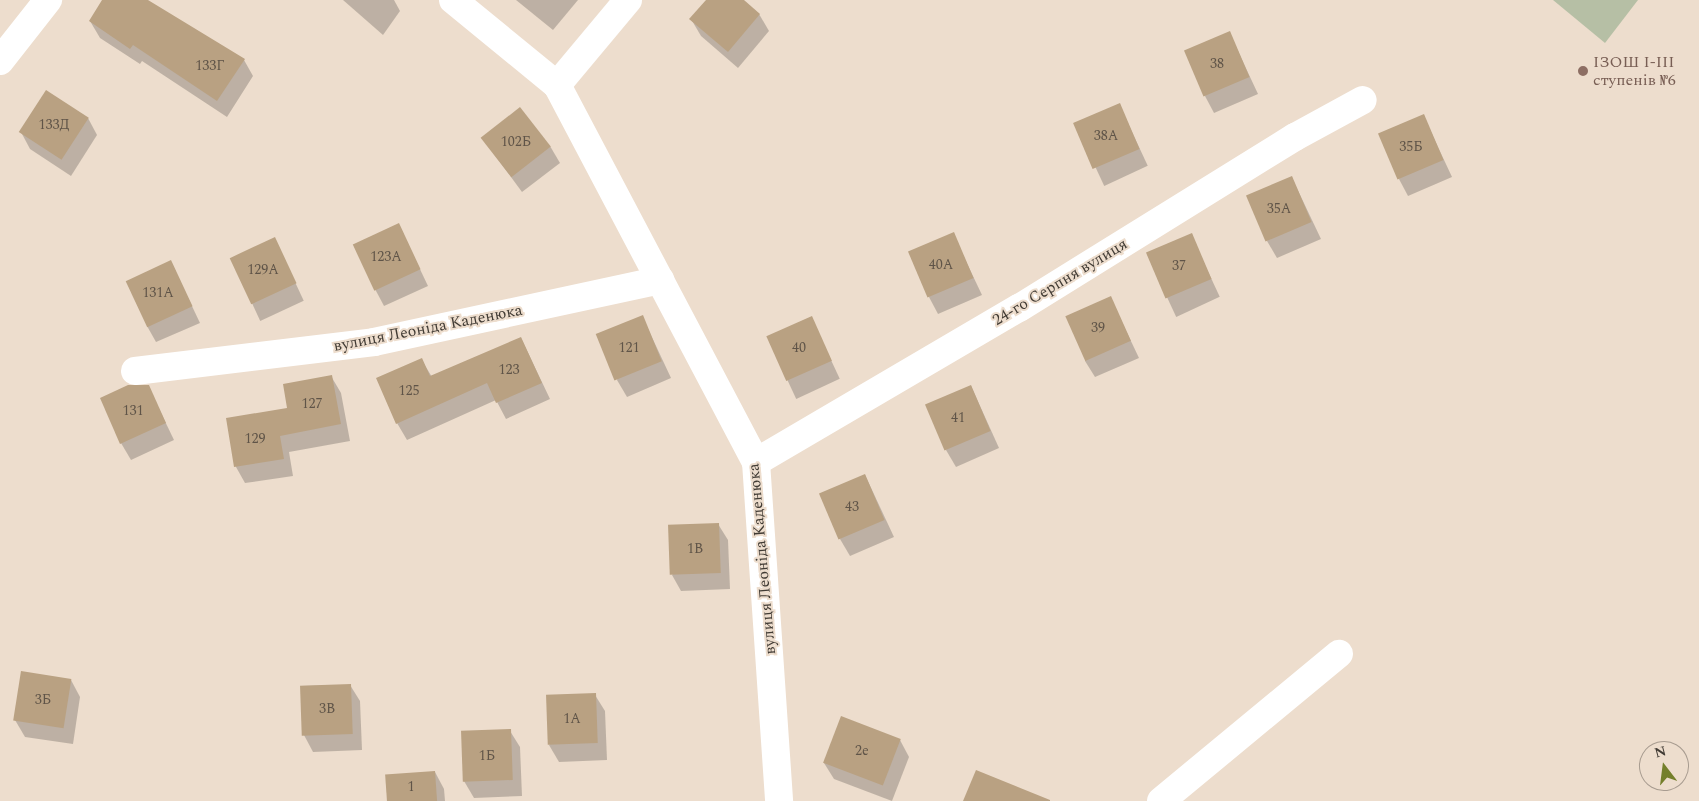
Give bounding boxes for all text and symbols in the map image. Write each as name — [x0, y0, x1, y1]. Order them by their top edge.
place label: ІЗОШ І-ІІІ ступенів №6 — [1593, 52, 1676, 90]
house number: 38 — [1210, 56, 1224, 72]
house number: 133Г — [195, 58, 225, 74]
marker: ІЗОШ І-ІІІ ступенів №6 — [1577, 65, 1589, 77]
house number: 133Д — [38, 117, 70, 133]
house number: 38А — [1094, 128, 1118, 144]
house number: 102Б — [501, 134, 531, 150]
house number: 35Б — [1399, 139, 1423, 155]
house number: 35А — [1267, 201, 1291, 217]
street label: 24-го Серпня вулиця — [989, 234, 1131, 330]
house number: 123А — [370, 249, 402, 265]
house number: 40А — [929, 257, 953, 273]
house number: 37 — [1172, 258, 1186, 274]
house number: 129А — [247, 262, 279, 278]
house number: 131А — [142, 285, 174, 301]
street label: вулиця Леоніда Каденюка — [332, 300, 524, 356]
house number: 39 — [1091, 320, 1105, 336]
house number: 121 — [619, 340, 639, 356]
house number: 40 — [792, 340, 806, 356]
house number: 123 — [499, 362, 519, 378]
house number: 125 — [399, 383, 419, 399]
house number: 127 — [302, 396, 322, 412]
house number: 131 — [123, 403, 143, 419]
house number: 41 — [951, 410, 965, 426]
house number: 129 — [245, 431, 265, 447]
street label: вулиця Леоніда Каденюка — [744, 462, 780, 656]
house number: 43 — [845, 499, 859, 515]
house number: 1В — [687, 541, 703, 557]
house number: 3Б — [35, 692, 51, 708]
house number: 3В — [319, 701, 335, 717]
house number: 1А — [563, 711, 581, 727]
text: N — [1652, 740, 1668, 764]
north arrow — [1639, 741, 1689, 791]
house number: 2е — [855, 743, 869, 759]
house number: 1Б — [479, 748, 495, 764]
house number: 1 — [408, 779, 414, 795]

